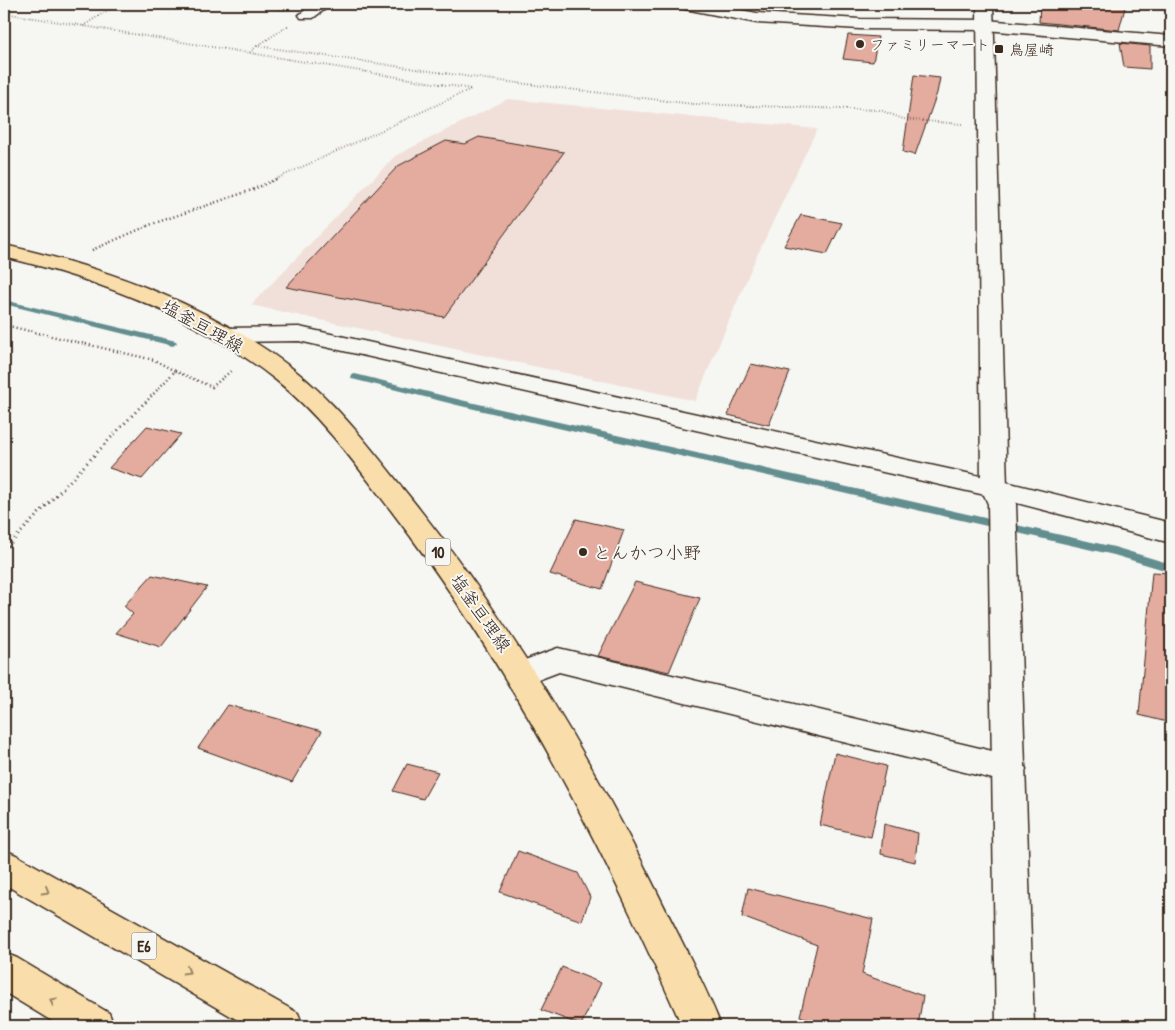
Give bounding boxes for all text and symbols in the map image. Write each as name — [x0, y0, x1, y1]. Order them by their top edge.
place label: ファミリーマート — [870, 34, 990, 55]
marker: ファミリーマート — [854, 38, 866, 50]
place label: 鳥屋崎 — [1009, 39, 1054, 60]
marker: 鳥屋崎 — [993, 43, 1005, 55]
street label: 塩釜亘理線 — [158, 293, 248, 359]
road number: 10 — [426, 538, 450, 566]
place label: とんかつ小野 — [593, 540, 701, 565]
marker: とんかつ小野 — [577, 546, 589, 558]
street label: 塩釜亘理線 — [445, 569, 517, 657]
one-way arrow — [41, 884, 50, 894]
road number: E6 — [132, 932, 156, 959]
one-way arrow — [182, 965, 191, 975]
one-way arrow — [49, 998, 58, 1007]

